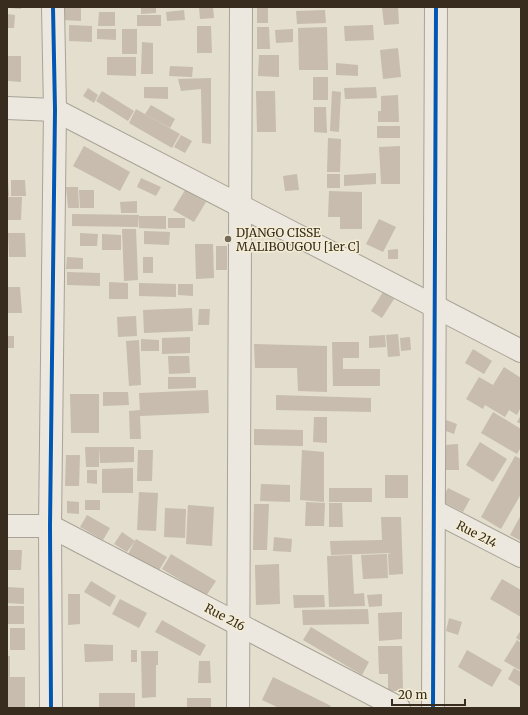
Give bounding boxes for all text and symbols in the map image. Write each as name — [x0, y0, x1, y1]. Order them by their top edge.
place label: DJANGO CISSE MALIBOUGOU [1er C] — [236, 225, 360, 254]
marker: DJANGO CISSE MALIBOUGOU [1er C] — [223, 234, 233, 244]
street label: Rue 214 — [454, 517, 500, 551]
street label: Rue 216 — [202, 600, 248, 634]
scale bar — [392, 681, 465, 707]
text: 20 m — [398, 687, 427, 702]

